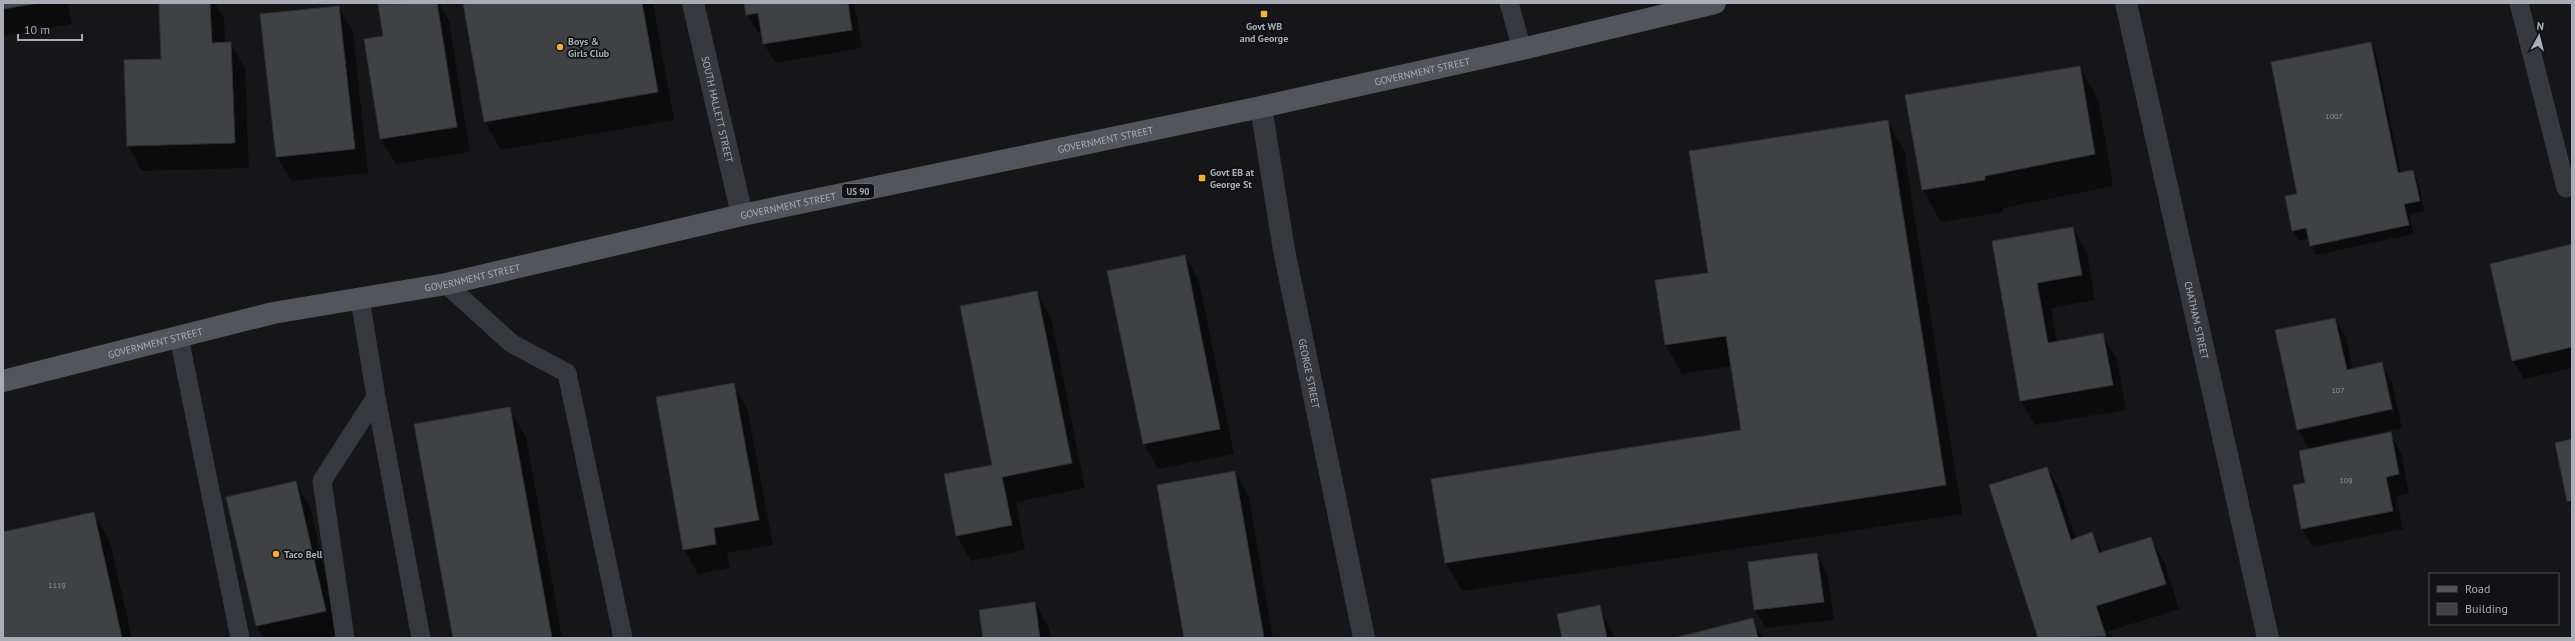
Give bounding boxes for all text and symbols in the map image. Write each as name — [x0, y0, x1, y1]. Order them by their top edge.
marker: Govt WB and George — [1259, 9, 1269, 19]
scale bar — [18, 16, 82, 42]
north arrow — [2519, 16, 2559, 56]
text: N — [2536, 19, 2545, 33]
place label: Govt WB and George — [1240, 20, 1288, 45]
text: 10 m — [24, 22, 50, 37]
place label: Boys & Girls Club — [568, 35, 610, 60]
marker: Boys & Girls Club — [555, 42, 565, 52]
street label: GOVERNMENT STREET — [1373, 54, 1472, 88]
street label: SOUTH HALLETT STREET — [699, 55, 736, 164]
house number: 1007 — [2325, 111, 2343, 121]
street label: GOVERNMENT STREET — [1056, 123, 1155, 156]
place label: Govt EB at George St — [1210, 166, 1255, 191]
marker: Govt EB at George St — [1197, 173, 1207, 183]
road number: US 90 — [842, 184, 874, 198]
street label: GOVERNMENT STREET — [739, 189, 838, 222]
street label: GOVERNMENT STREET — [424, 260, 522, 294]
street label: CHATHAM STREET — [2182, 280, 2212, 361]
street label: GOVERNMENT STREET — [106, 324, 205, 361]
street label: GEORGE STREET — [1296, 337, 1323, 410]
house number: 107 — [2331, 385, 2345, 395]
house number: 109 — [2339, 475, 2353, 485]
place label: Taco Bell — [284, 548, 323, 561]
marker: Taco Bell — [271, 549, 281, 559]
legend — [2429, 573, 2559, 625]
house number: 1119 — [48, 580, 66, 590]
text: Road — [2465, 581, 2490, 596]
text: Building — [2465, 601, 2508, 616]

